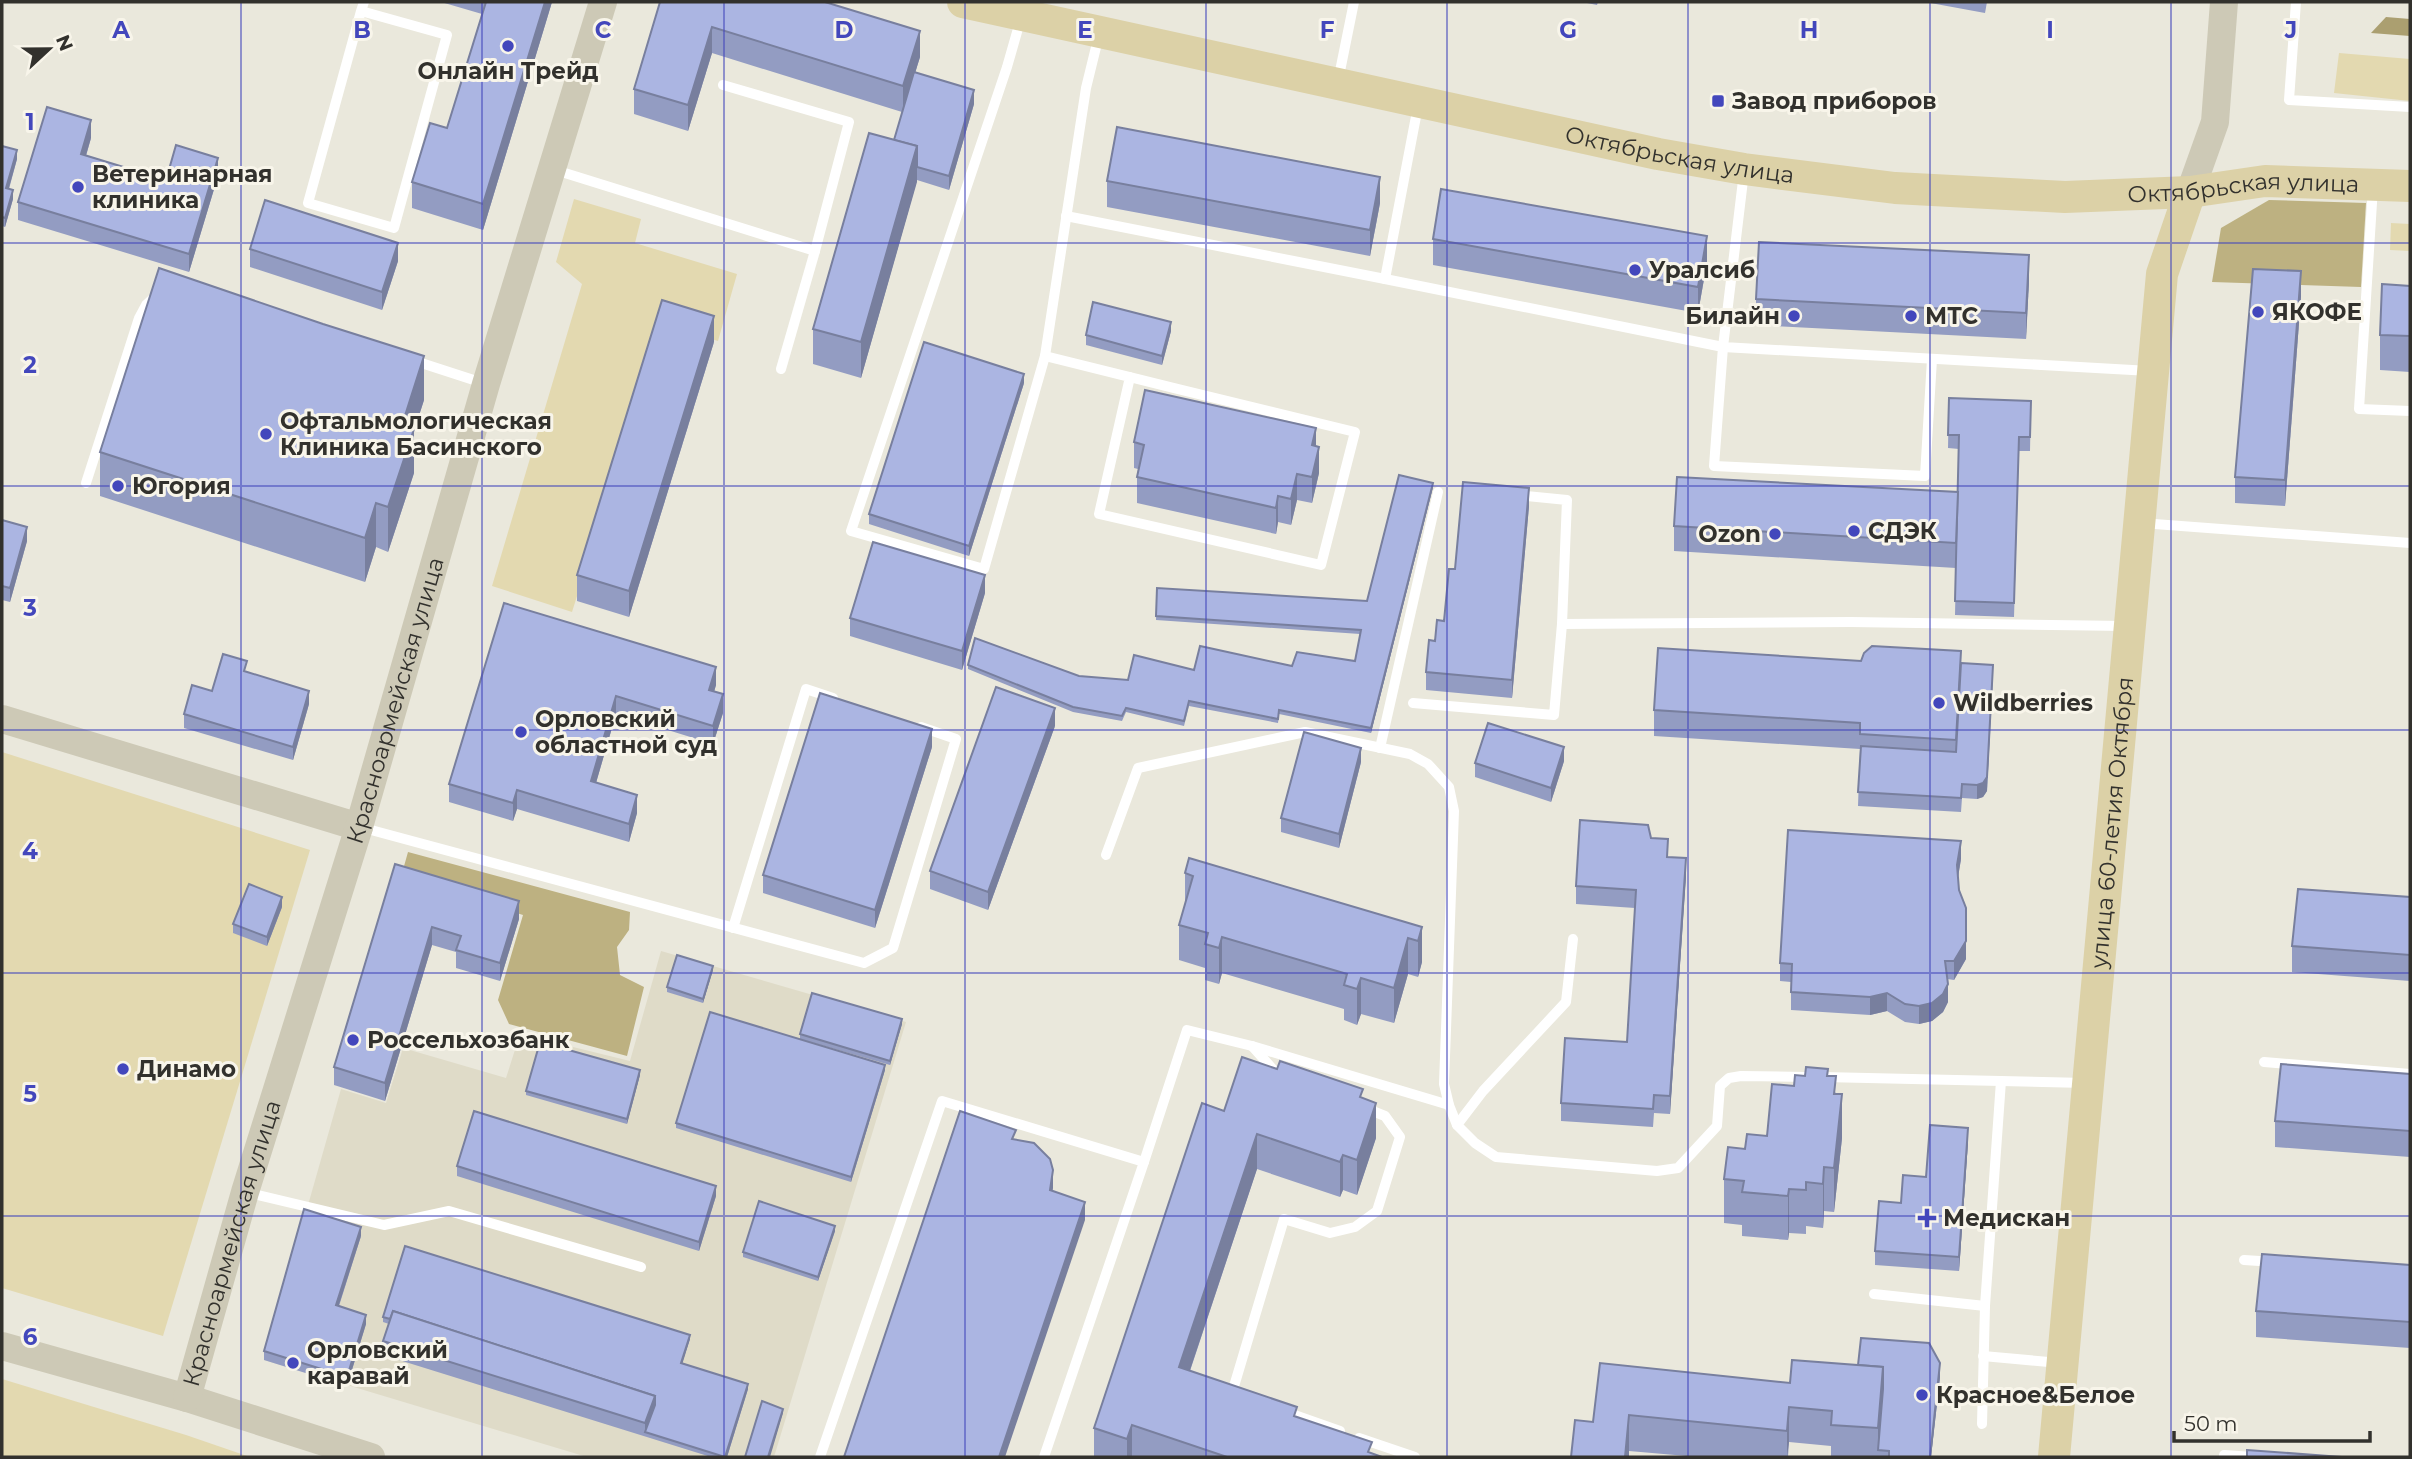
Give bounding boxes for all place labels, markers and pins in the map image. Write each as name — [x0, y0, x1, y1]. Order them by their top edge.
marker: Онлайн Трейд — [500, 38, 516, 54]
place label: Онлайн Трейд — [418, 57, 598, 85]
place label: Завод приборов — [1731, 87, 1937, 115]
marker: Завод приборов — [1710, 93, 1726, 109]
place label: Ветеринарная клиника — [92, 160, 273, 214]
marker: Ветеринарная клиника — [70, 179, 86, 195]
place label: Уралсиб — [1649, 256, 1755, 284]
marker: Уралсиб — [1627, 262, 1643, 278]
place label: ЯКОФЕ — [2272, 298, 2362, 326]
place label: Билайн — [1685, 302, 1780, 330]
place label: МТС — [1925, 302, 1979, 330]
marker: ЯКОФЕ — [2250, 304, 2266, 320]
marker: Билайн — [1786, 308, 1802, 324]
marker: МТС — [1903, 308, 1919, 324]
place label: Офтальмологическая Клиника Басинского — [280, 407, 552, 461]
marker: Офтальмологическая Клиника Басинского — [258, 426, 274, 442]
place label: Югория — [132, 472, 231, 500]
marker: Югория — [110, 478, 126, 494]
place label: СДЭК — [1868, 517, 1937, 545]
place label: Ozon — [1698, 520, 1761, 548]
marker: СДЭК — [1846, 523, 1862, 539]
marker: Ozon — [1767, 526, 1783, 542]
place label: Wildberries — [1953, 689, 2093, 717]
marker: Wildberries — [1931, 695, 1947, 711]
place label: Орловский областной суд — [535, 705, 717, 759]
marker: Орловский областной суд — [513, 724, 529, 740]
place label: Россельхозбанк — [367, 1026, 570, 1054]
marker: Россельхозбанк — [345, 1032, 361, 1048]
place label: Динамо — [137, 1055, 236, 1083]
marker: Динамо — [115, 1061, 131, 1077]
place label: Медискан — [1943, 1204, 2070, 1232]
marker: Медискан — [1917, 1208, 1937, 1228]
place label: Орловский каравай — [307, 1336, 448, 1390]
marker: Орловский каравай — [285, 1355, 301, 1371]
place label: Красное&Белое — [1936, 1381, 2135, 1409]
marker: Красное&Белое — [1914, 1387, 1930, 1403]

